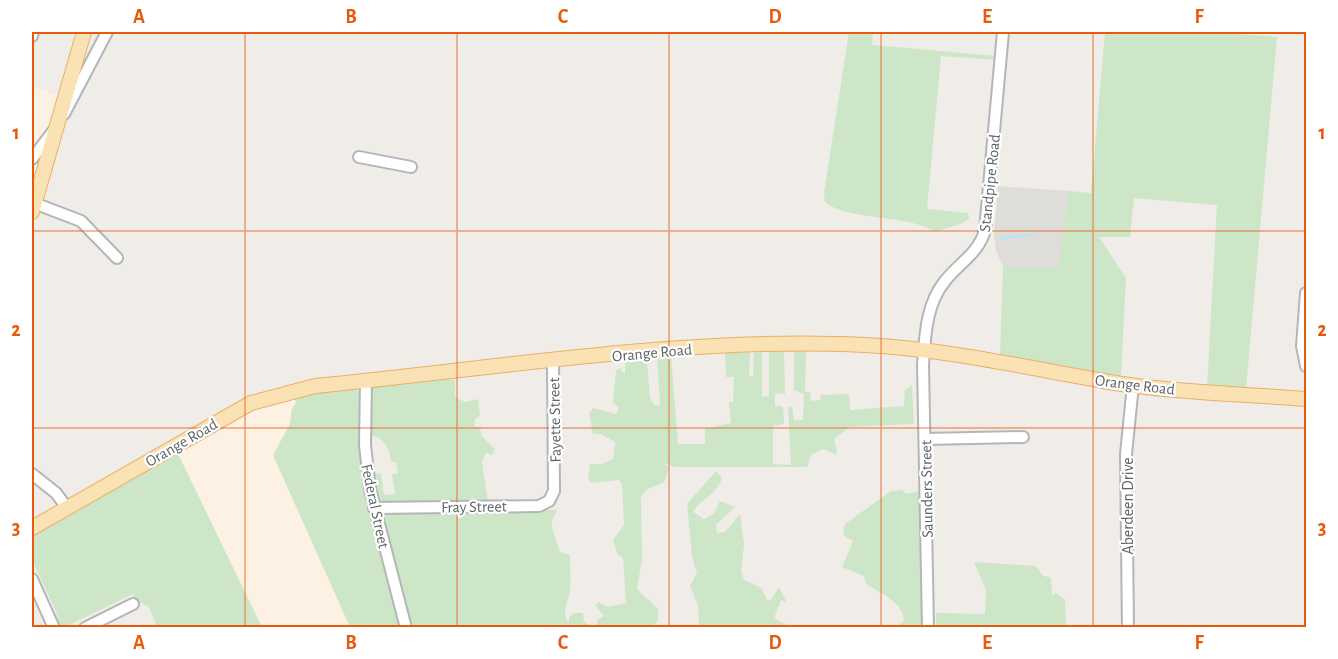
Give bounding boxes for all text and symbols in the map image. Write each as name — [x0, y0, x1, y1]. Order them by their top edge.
text: A — [133, 7, 145, 27]
text: B — [345, 7, 357, 27]
text: C — [558, 7, 569, 27]
text: D — [768, 7, 782, 27]
text: E — [982, 7, 992, 27]
text: F — [1194, 7, 1204, 27]
text: 1 — [12, 123, 20, 143]
text: 1 — [1318, 123, 1326, 143]
street label: Standpipe Road — [977, 133, 1003, 233]
text: 2 — [11, 320, 21, 340]
text: 2 — [1317, 320, 1327, 340]
street label: Orange Road — [611, 342, 693, 364]
street label: Orange Road — [1094, 372, 1176, 398]
street label: Fayette Street — [546, 377, 565, 463]
street label: Orange Road — [143, 416, 220, 470]
street label: Saunders Street — [918, 440, 936, 538]
street label: Aberdeen Drive — [1120, 457, 1136, 555]
street label: Federal Street — [358, 462, 392, 550]
street label: Fray Street — [441, 498, 507, 517]
text: 3 — [12, 518, 20, 538]
text: 3 — [1318, 518, 1326, 538]
text: A — [133, 633, 145, 653]
text: B — [345, 633, 357, 653]
text: C — [558, 633, 569, 653]
text: D — [768, 633, 782, 653]
text: E — [982, 633, 992, 653]
text: F — [1194, 633, 1204, 653]

